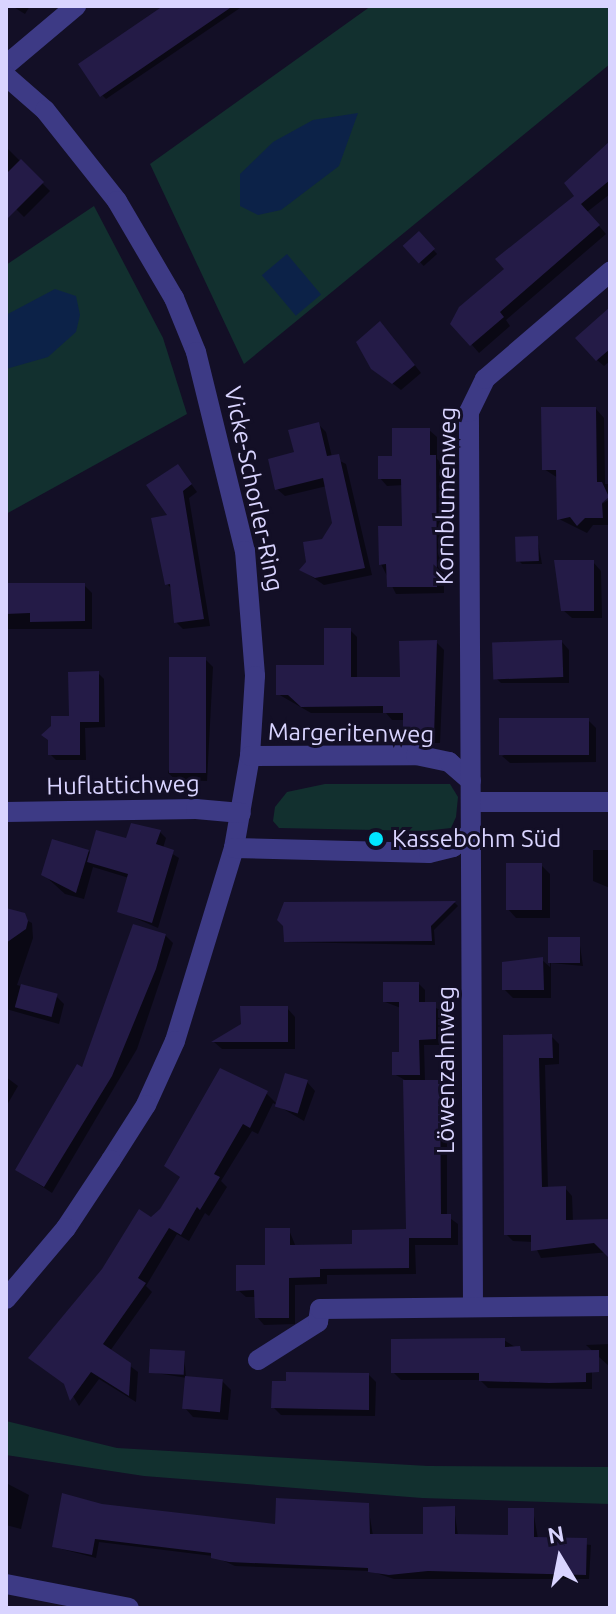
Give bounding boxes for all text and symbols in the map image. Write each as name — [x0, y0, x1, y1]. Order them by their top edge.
street label: Vicke-Schorler-Ring — [218, 384, 290, 594]
street label: Kornblumenweg — [430, 407, 462, 585]
street label: Margeritenweg — [268, 717, 434, 749]
street label: Huflattichweg — [46, 769, 200, 801]
place label: Kassebohm Süd — [392, 825, 561, 853]
marker: Kassebohm Süd — [367, 830, 385, 848]
street label: Löwenzahnweg — [432, 986, 460, 1154]
north arrow — [520, 1518, 600, 1598]
text: N — [545, 1520, 566, 1548]

